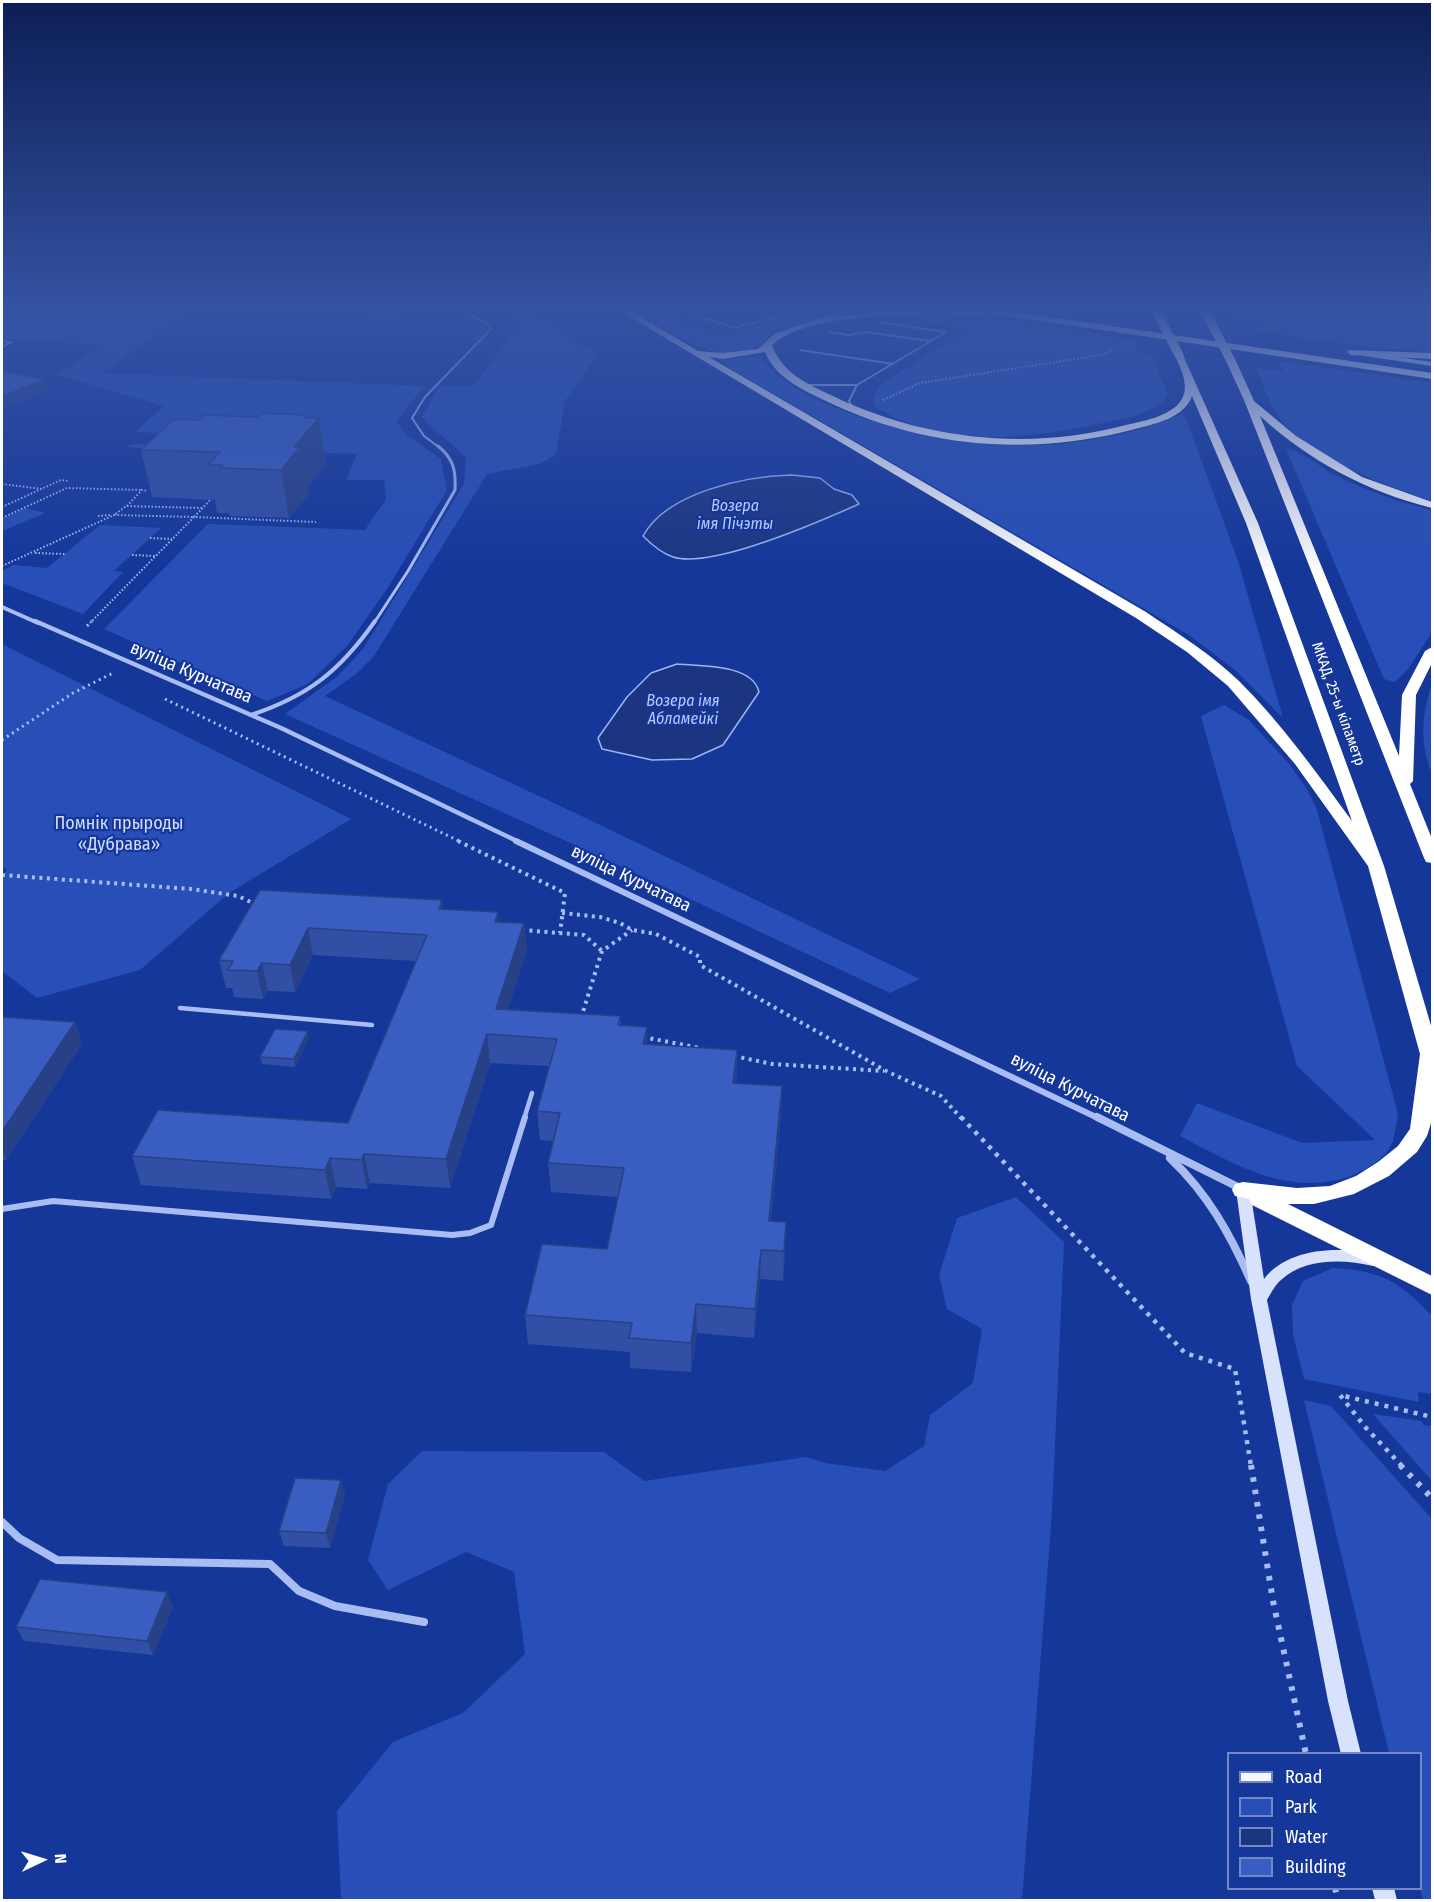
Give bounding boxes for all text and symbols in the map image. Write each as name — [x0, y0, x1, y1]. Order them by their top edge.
water label: Возера імя Пічэты — [697, 497, 773, 535]
street label: вуліца Курчатава — [127, 638, 255, 708]
street label: МКАД, 25-ы кіламетр — [1307, 640, 1369, 768]
water label: Возера імя Абламейкі — [646, 692, 720, 730]
park label: Помнік прыроды «Дубрава» — [54, 813, 184, 856]
street label: вуліца Курчатава — [568, 841, 694, 917]
street label: вуліца Курчатава — [1007, 1049, 1133, 1127]
legend — [1227, 1752, 1422, 1890]
text: Road — [1285, 1766, 1322, 1788]
text: Park — [1285, 1796, 1317, 1818]
text: Water — [1285, 1826, 1328, 1848]
north arrow — [12, 1830, 72, 1890]
text: N — [51, 1853, 70, 1864]
text: Building — [1285, 1856, 1346, 1878]

